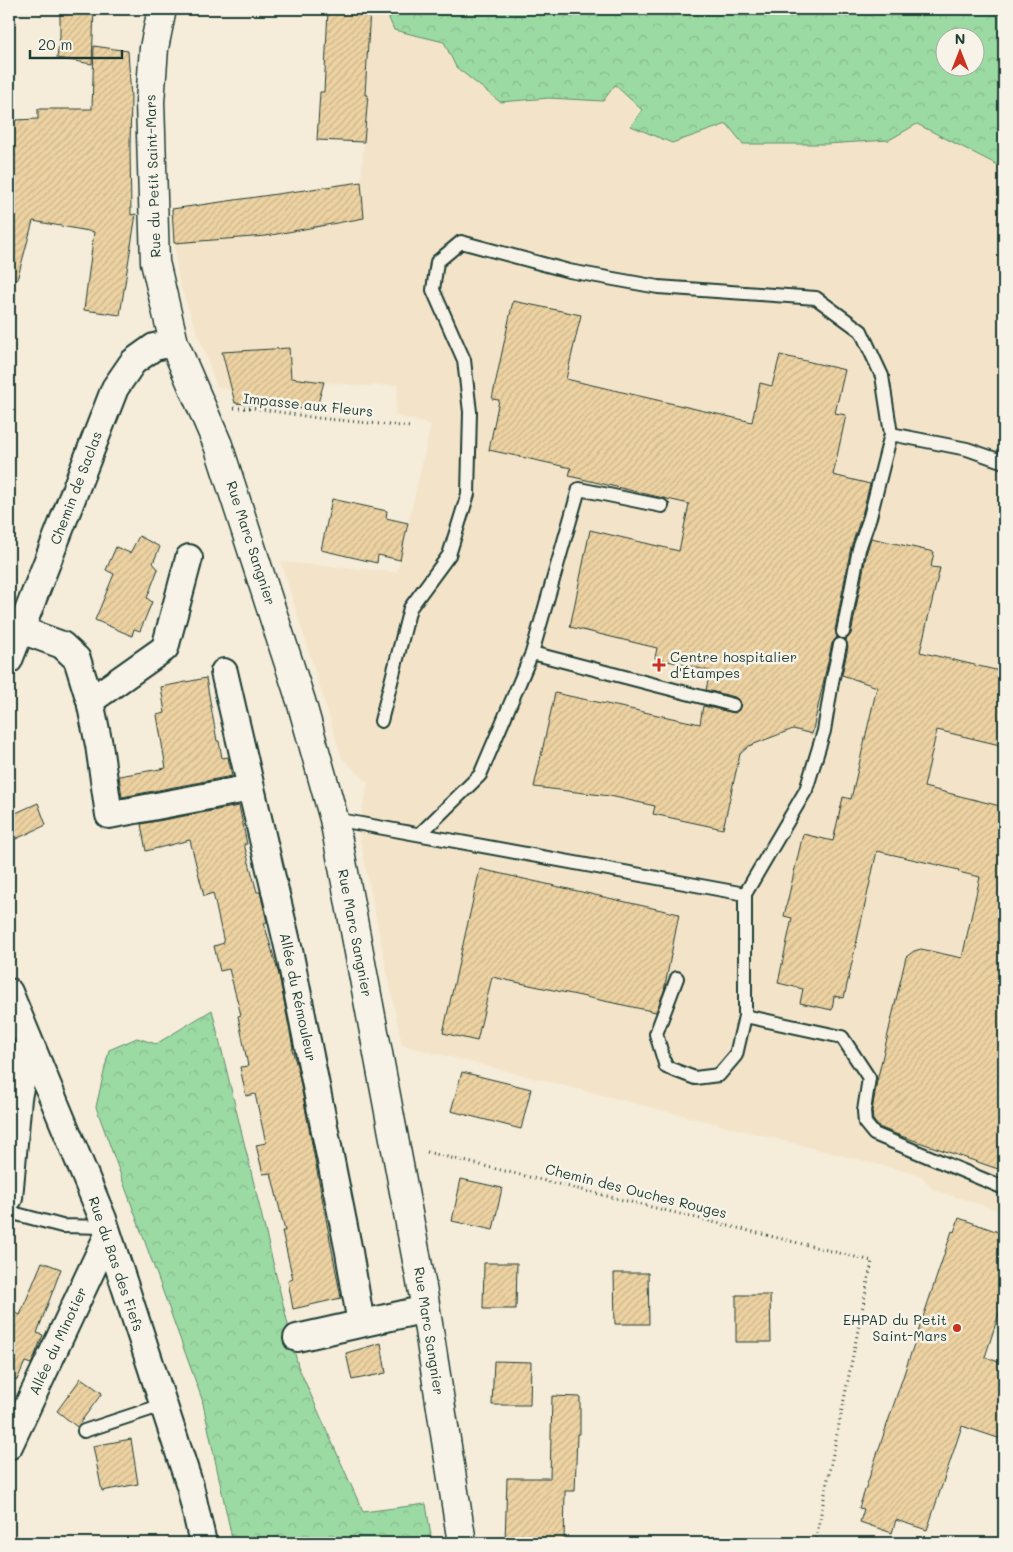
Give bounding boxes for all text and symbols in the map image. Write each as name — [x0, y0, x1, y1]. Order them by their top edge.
scale bar — [30, 28, 122, 60]
north arrow — [936, 28, 986, 78]
text: N — [955, 29, 965, 48]
text: 20 m — [38, 34, 72, 54]
street label: Rue du Petit Saint-Mars — [140, 94, 165, 258]
street label: Impasse aux Fleurs — [242, 388, 374, 421]
street label: Chemin de Saclas — [45, 428, 106, 547]
street label: Rue Marc Sangnier — [222, 478, 281, 607]
place label: Centre hospitalier d'Étampes — [670, 647, 797, 682]
marker: Centre hospitalier d'Étampes — [652, 658, 666, 672]
street label: Rue Marc Sangnier — [334, 867, 377, 998]
street label: Allée du Rémouleur — [276, 931, 321, 1063]
street label: Chemin des Ouches Rouges — [543, 1159, 729, 1222]
street label: Rue du Bas des Fiefs — [84, 1194, 148, 1334]
street label: Rue Marc Sangnier — [410, 1265, 449, 1396]
street label: Allée du Minotier — [24, 1284, 91, 1398]
place label: EHPAD du Petit Saint-Mars — [843, 1310, 947, 1345]
marker: EHPAD du Petit Saint-Mars — [951, 1322, 963, 1334]

